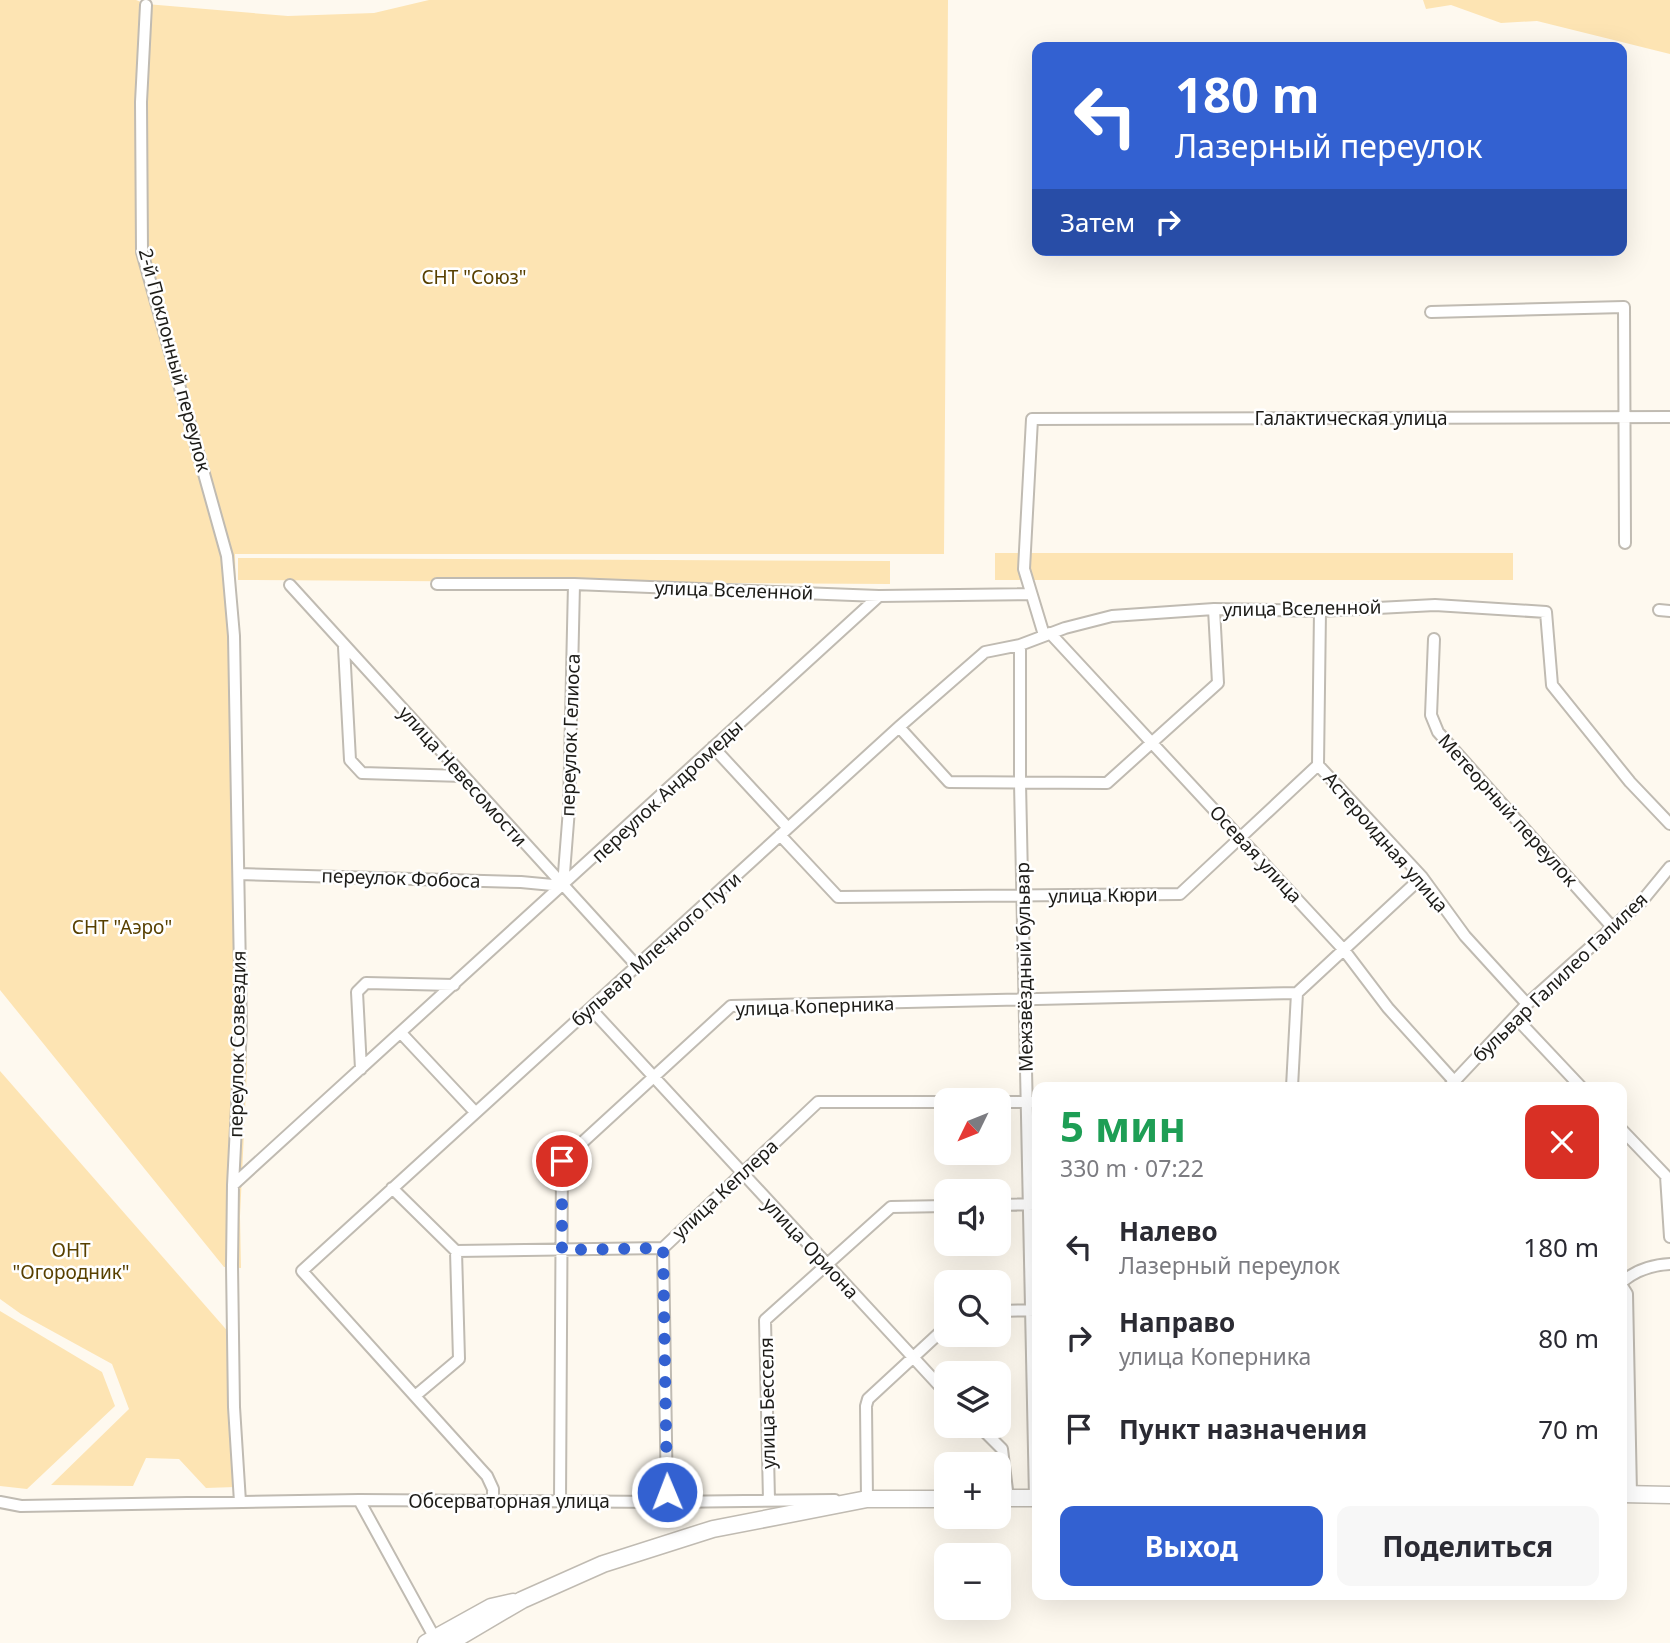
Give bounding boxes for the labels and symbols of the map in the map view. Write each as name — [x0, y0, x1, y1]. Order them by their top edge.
street label: 2-й Поклонный переулок — [133, 245, 217, 475]
park label: СНТ "Союз" — [421, 264, 527, 290]
street label: Галактическая улица — [1255, 405, 1447, 431]
street label: улица Вселенной — [654, 574, 814, 606]
street label: улица Вселенной — [1222, 594, 1382, 622]
street label: переулок Гелиоса — [554, 653, 586, 817]
street label: улица Невесомости — [393, 700, 533, 852]
street label: переулок Андромеды — [586, 714, 748, 868]
street label: Метеорный переулок — [1432, 728, 1584, 892]
street label: Астероидная улица — [1318, 766, 1454, 918]
street label: Осевая улица — [1204, 799, 1308, 909]
street label: переулок Фобоса — [321, 862, 481, 894]
street label: Межзвёздный бульвар — [1009, 862, 1039, 1072]
street label: бульвар Млечного Пути — [565, 866, 747, 1032]
street label: улица Кюри — [1048, 881, 1158, 909]
street label: бульвар Галилео Галилея — [1467, 886, 1653, 1068]
park label: СНТ "Аэро" — [72, 914, 172, 940]
street label: переулок Созвездия — [222, 950, 252, 1138]
street label: улица Коперника — [735, 990, 895, 1022]
north arrow — [934, 1088, 1012, 1166]
pin — [532, 1131, 592, 1191]
street label: улица Кеплера — [666, 1133, 784, 1245]
street label: улица Ориона — [757, 1192, 865, 1304]
park label: ОНТ "Огородник" — [12, 1237, 130, 1285]
street label: улица Бесселя — [753, 1337, 781, 1469]
position arrow — [630, 1455, 704, 1529]
street label: Обсерваторная улица — [408, 1488, 610, 1514]

